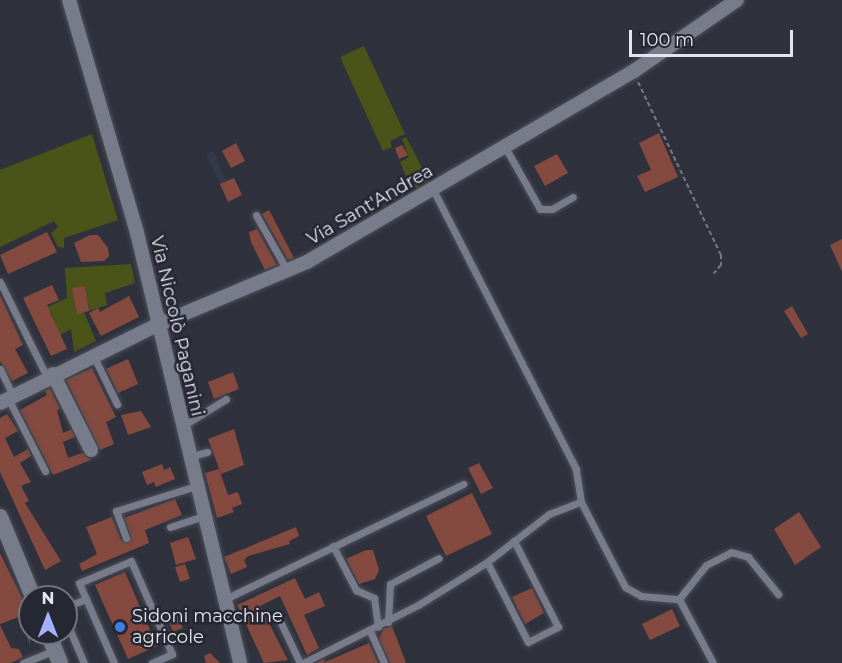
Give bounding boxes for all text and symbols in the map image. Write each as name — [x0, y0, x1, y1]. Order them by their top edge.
scale bar — [632, 18, 796, 56]
text: 100 m — [640, 29, 694, 51]
street label: Via Sant'Andrea — [303, 160, 437, 250]
street label: Via Niccolò Paganini — [146, 234, 208, 418]
north arrow — [18, 585, 78, 645]
text: N — [42, 589, 54, 608]
place label: Sidoni macchine agricole — [132, 606, 283, 648]
marker: Sidoni macchine agricole — [113, 620, 127, 634]

